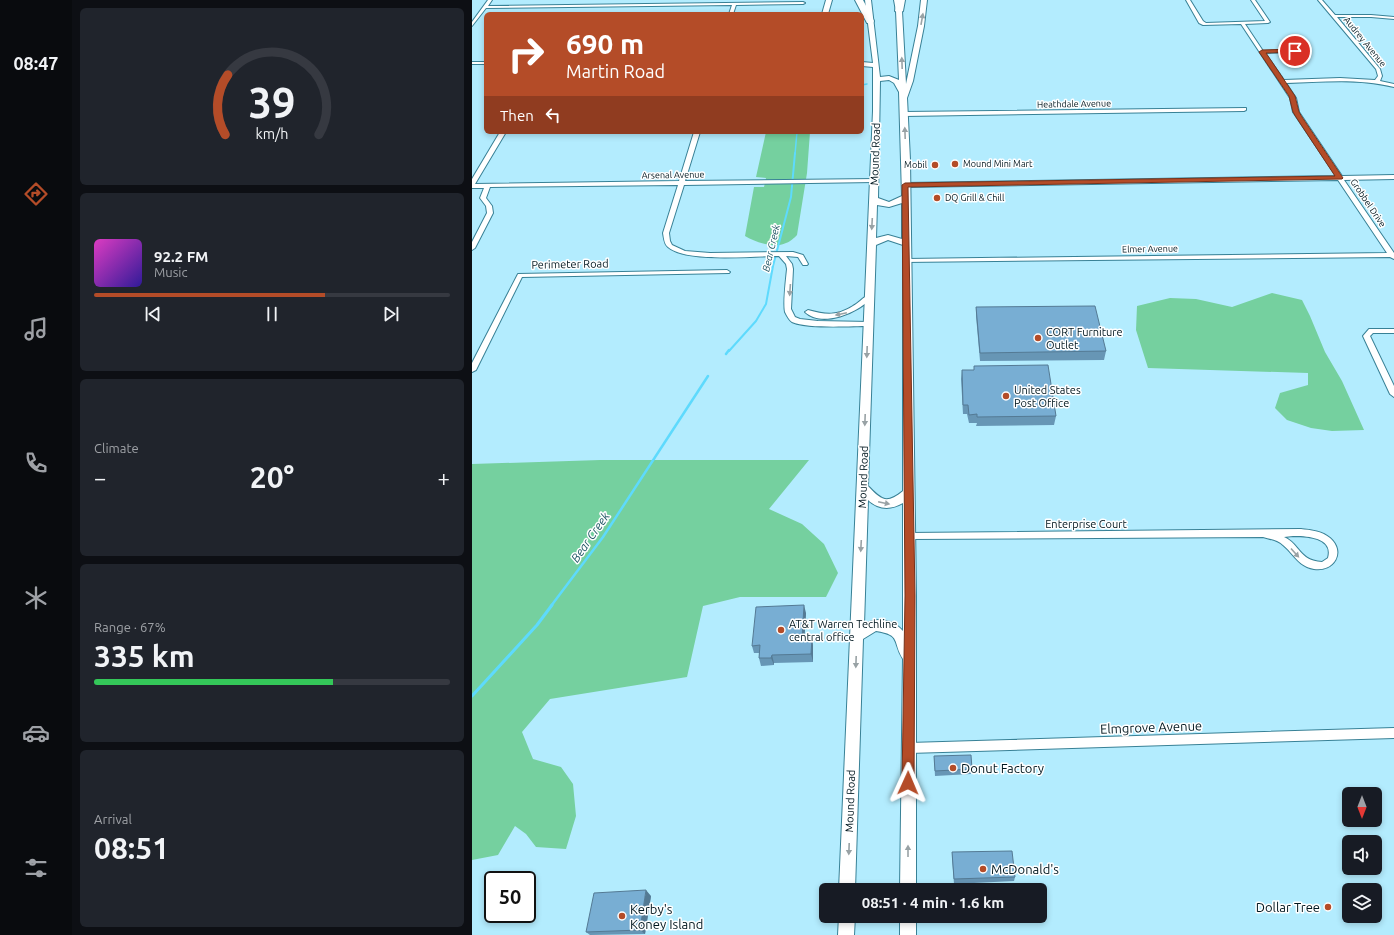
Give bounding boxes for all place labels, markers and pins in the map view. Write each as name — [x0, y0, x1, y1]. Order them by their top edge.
pin — [1278, 34, 1312, 68]
marker: Mound Mini Mart — [950, 159, 960, 169]
place label: Mound Mini Mart — [963, 159, 1033, 169]
place label: Mobil — [904, 160, 928, 170]
marker: Mobil — [930, 160, 940, 170]
marker: DQ Grill & Chill — [932, 193, 942, 203]
place label: DQ Grill & Chill — [945, 193, 1005, 203]
place label: CORT Furniture Outlet — [1046, 326, 1123, 351]
marker: CORT Furniture Outlet — [1033, 333, 1043, 343]
place label: United States Post Office — [1014, 384, 1081, 409]
marker: United States Post Office — [1001, 391, 1011, 401]
place label: AT&T Warren Techline central office — [789, 618, 897, 643]
marker: AT&T Warren Techline central office — [776, 625, 786, 635]
place label: Donut Factory — [961, 761, 1044, 775]
marker: Donut Factory — [948, 763, 958, 773]
place label: McDonald's — [991, 862, 1059, 876]
marker: McDonald's — [978, 864, 988, 874]
place label: Dollar Tree — [1256, 900, 1320, 914]
place label: Kerby's Koney Island — [630, 902, 703, 931]
marker: Dollar Tree — [1323, 902, 1333, 912]
marker: Kerby's Koney Island — [617, 911, 627, 921]

